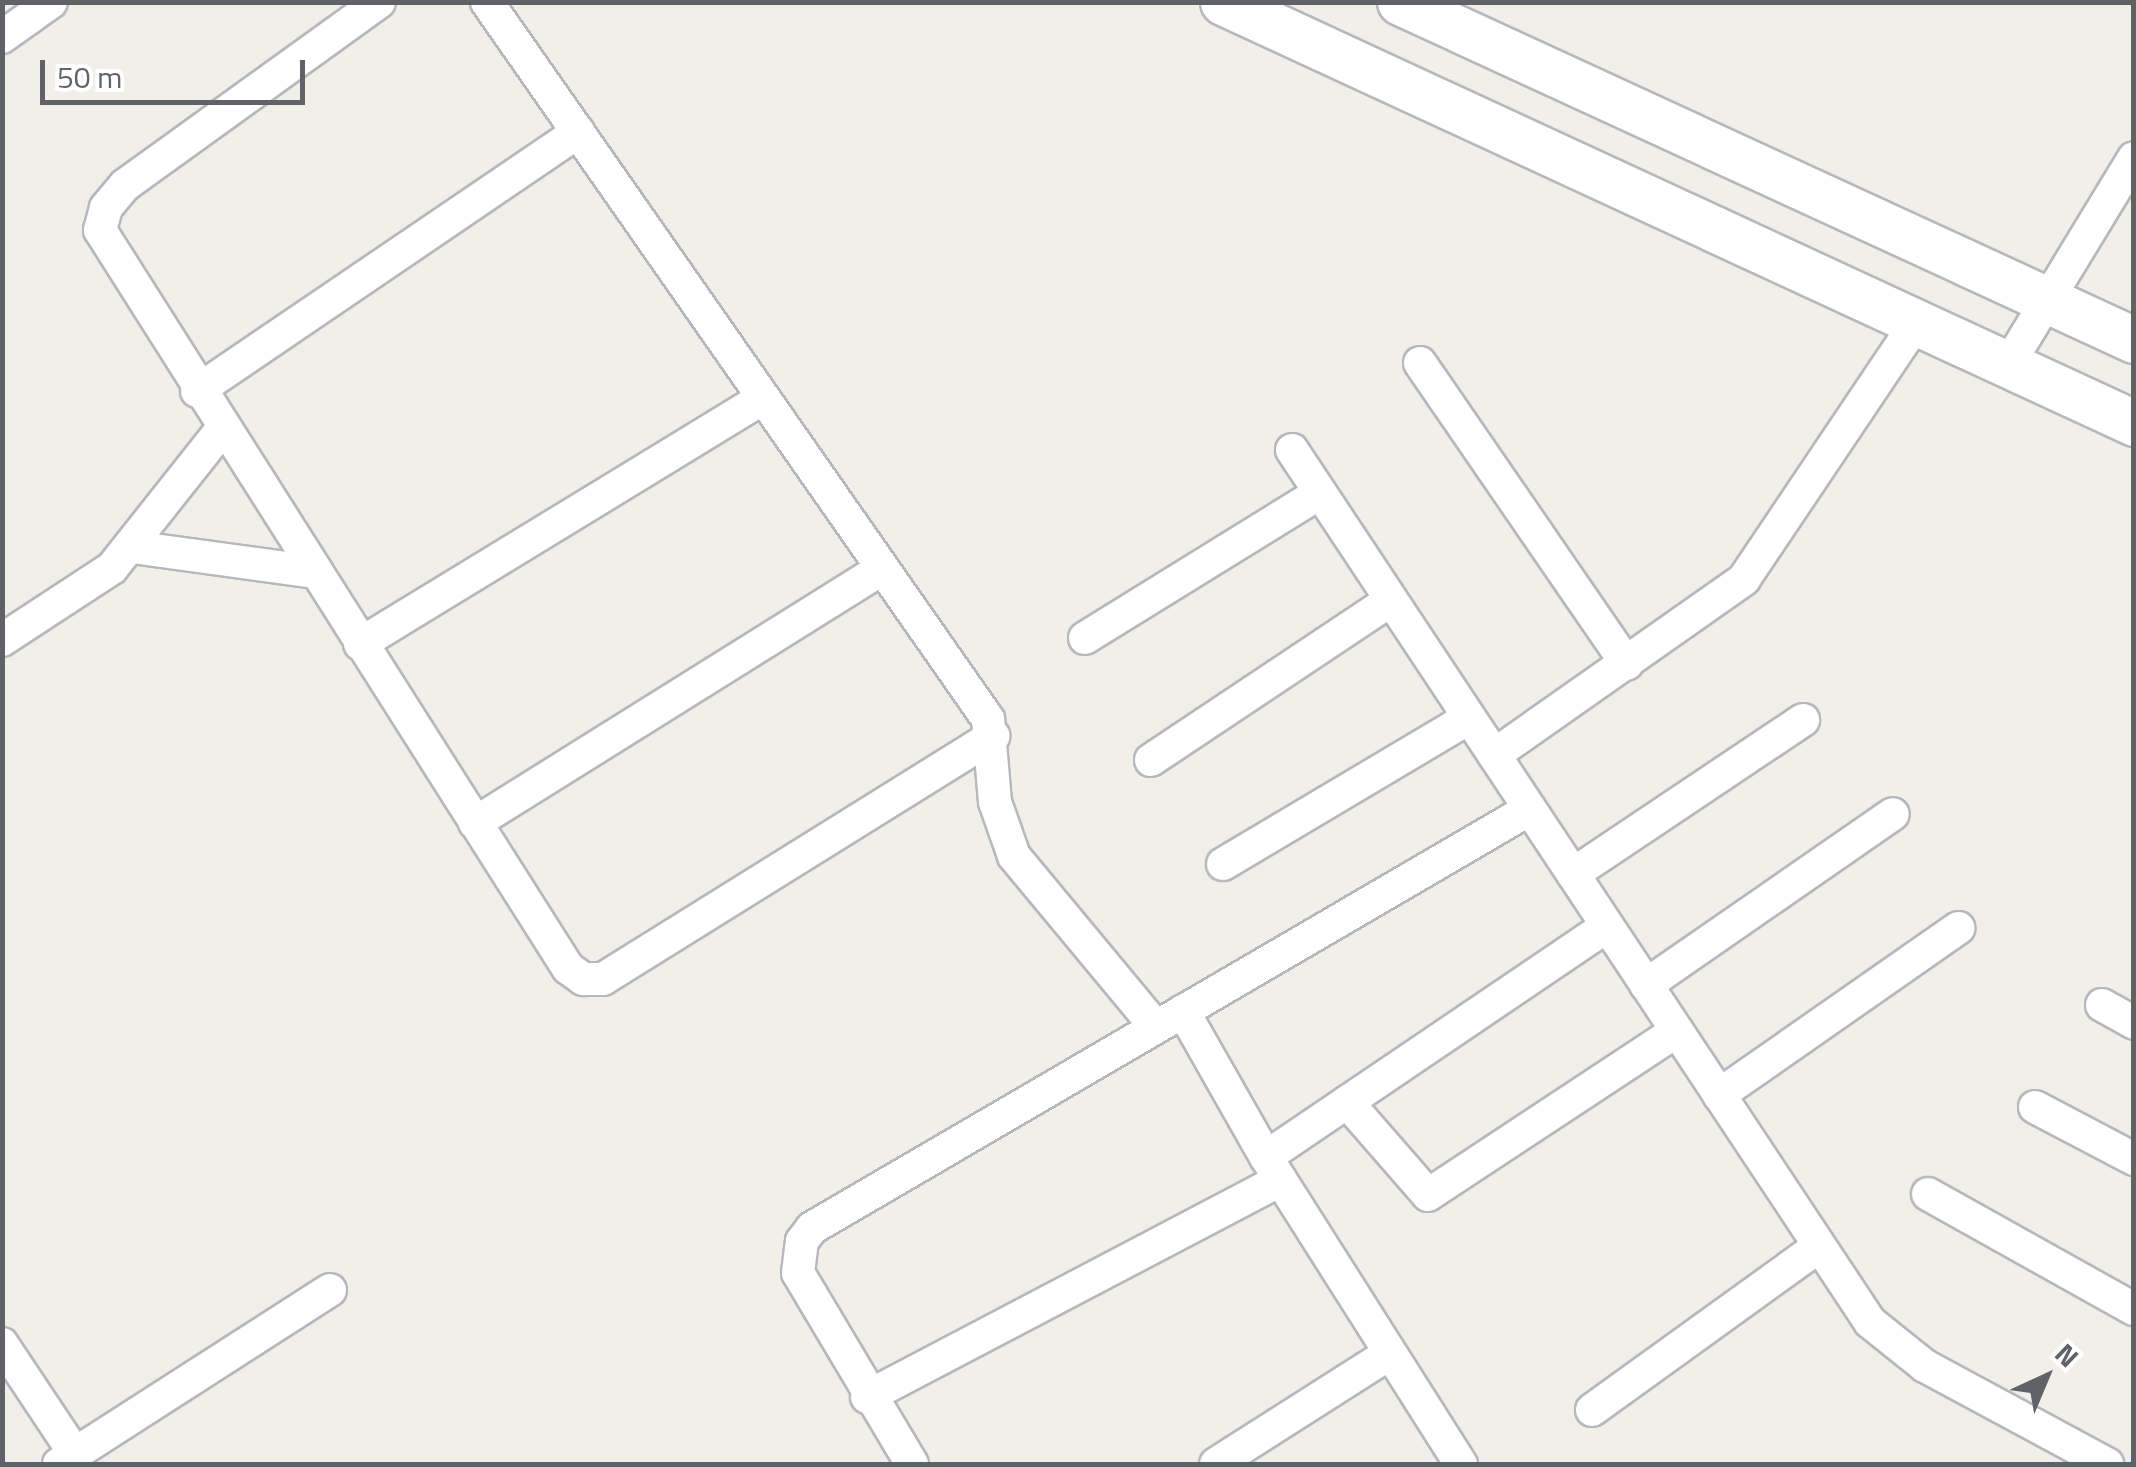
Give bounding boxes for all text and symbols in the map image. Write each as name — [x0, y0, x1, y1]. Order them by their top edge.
scale bar — [45, 40, 310, 102]
text: 50 m — [57, 54, 122, 100]
north arrow — [1996, 1327, 2096, 1427]
text: N — [2045, 1333, 2089, 1377]

